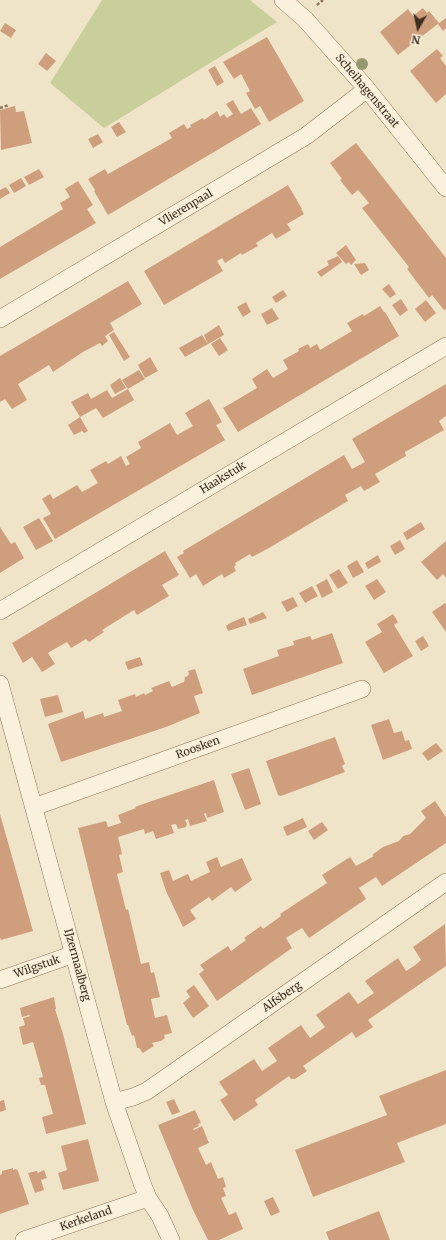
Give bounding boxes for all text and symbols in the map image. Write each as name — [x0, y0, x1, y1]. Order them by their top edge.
north arrow — [398, 8, 438, 48]
text: N — [411, 32, 422, 47]
street label: Scheihagenstraat — [332, 52, 402, 130]
street label: Vlierenpaal — [157, 187, 215, 229]
street label: Haakstuk — [198, 459, 248, 497]
street label: Roosken — [174, 734, 222, 762]
street label: IJzermaalberg — [61, 927, 93, 1003]
street label: Wilgstuk — [12, 953, 62, 981]
street label: Alfsberg — [260, 979, 304, 1015]
street label: Kerkeland — [58, 1204, 114, 1234]

